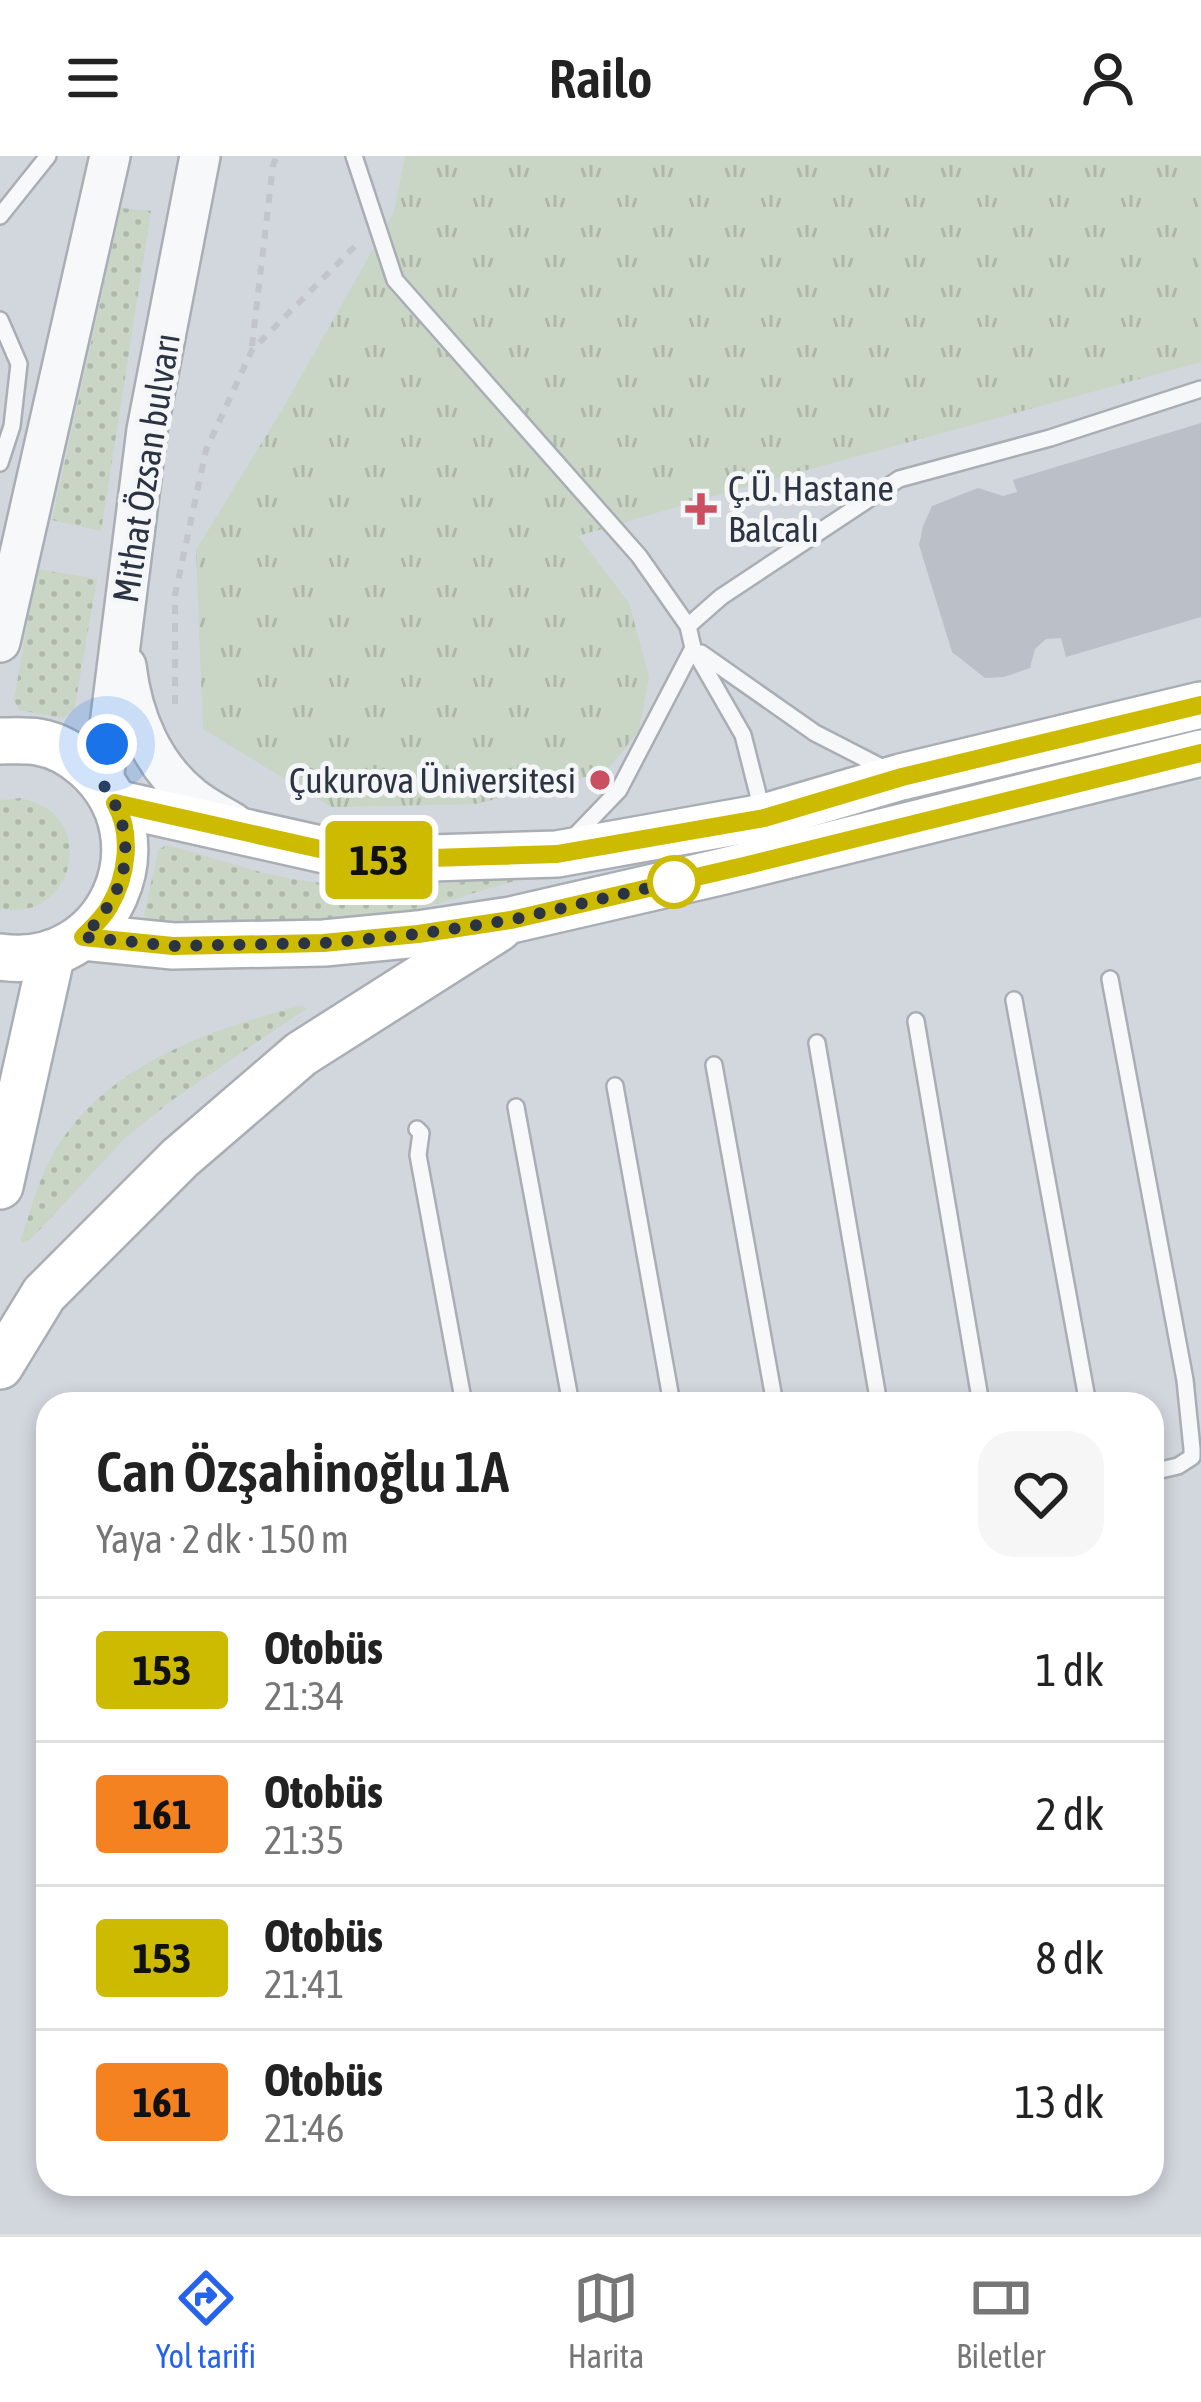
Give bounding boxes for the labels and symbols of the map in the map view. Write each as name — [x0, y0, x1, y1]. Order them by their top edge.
street label: Mithat Özsan bulvarı — [104, 330, 188, 606]
place label: Ç.Ü. Hastane Balcalı — [728, 467, 894, 550]
marker: Ç.Ü. Hastane Balcalı — [685, 493, 717, 525]
your location — [77, 714, 137, 774]
place label: Çukurova Üniversitesi — [289, 759, 576, 801]
marker: Çukurova Üniversitesi — [587, 767, 613, 793]
line badge: 153 — [310, 821, 448, 899]
unlabelled marker — [649, 857, 699, 907]

